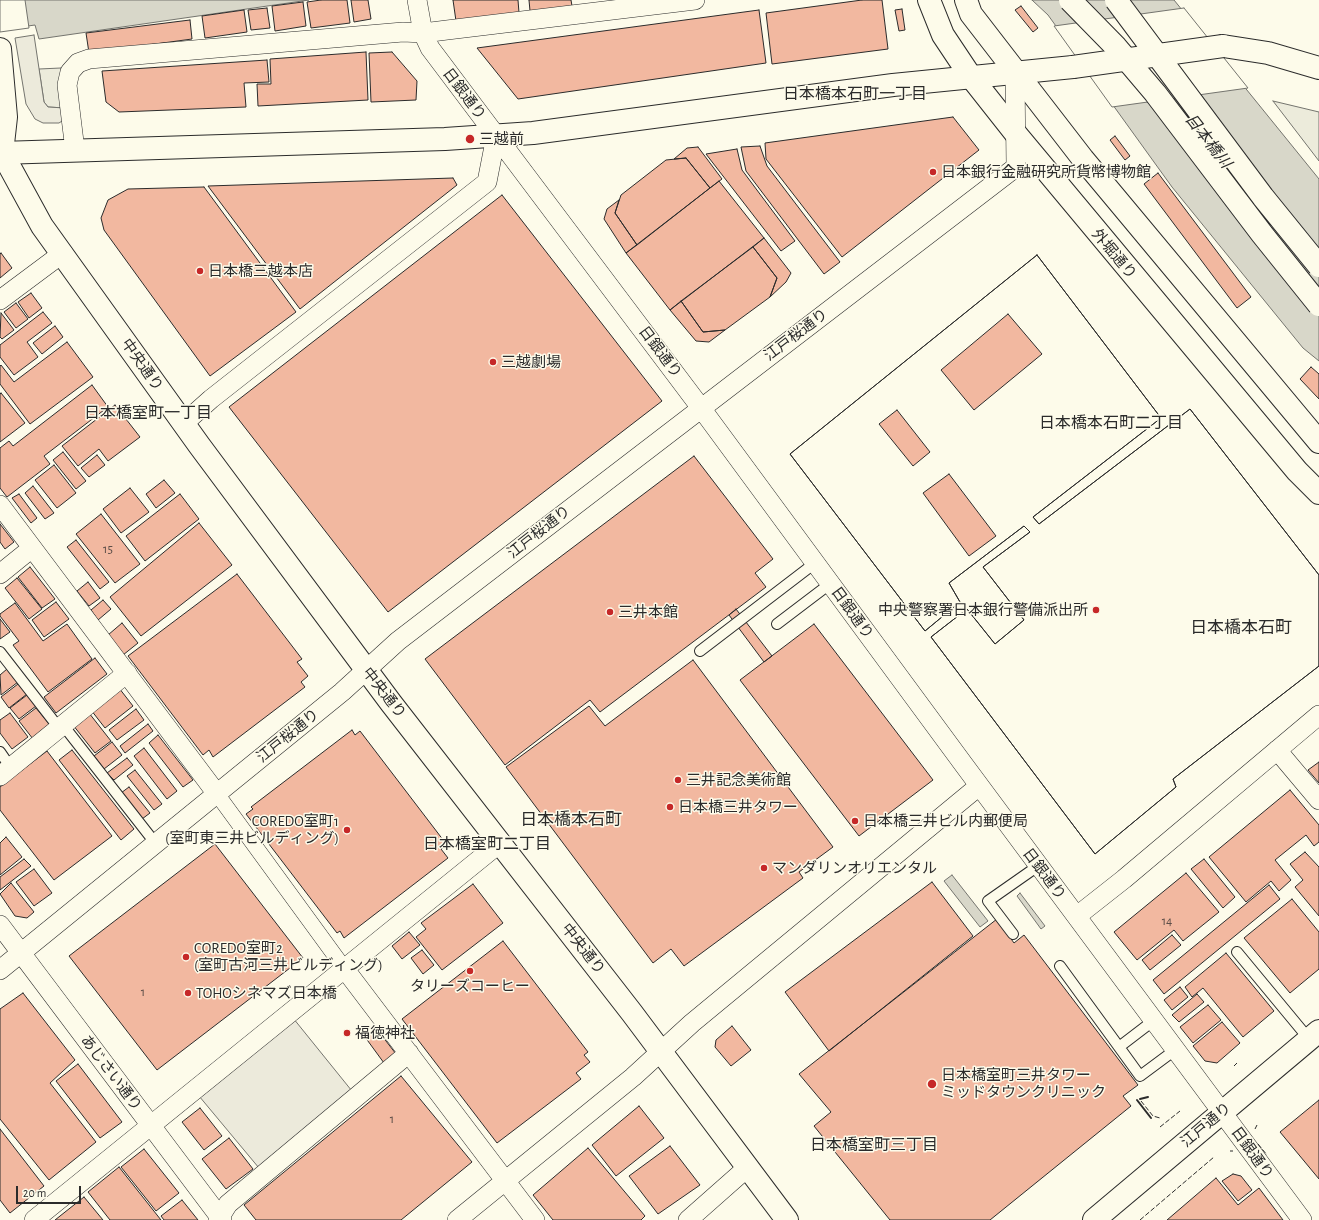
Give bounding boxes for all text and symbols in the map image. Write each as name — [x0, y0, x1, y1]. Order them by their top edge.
street label: 日銀通り — [439, 65, 489, 123]
district label: 日本橋本石町一丁目 — [783, 84, 927, 104]
water label: 日本橋川 — [1181, 110, 1235, 172]
place label: 三越前 — [479, 130, 524, 148]
marker: 三越前 — [464, 133, 476, 145]
place label: 日本銀行金融研究所貨幣博物館 — [941, 163, 1151, 181]
marker: 日本銀行金融研究所貨幣博物館 — [928, 167, 938, 177]
street label: 外堀通り — [1088, 225, 1140, 283]
place label: 日本橋三越本店 — [208, 262, 313, 280]
marker: 日本橋三越本店 — [195, 266, 205, 276]
street label: 江戸桜通り — [761, 305, 831, 365]
street label: 日銀通り — [635, 323, 685, 381]
street label: 中央通り — [117, 335, 167, 395]
place label: 三越劇場 — [501, 353, 561, 371]
marker: 三越劇場 — [488, 357, 498, 367]
district label: 日本橋室町一丁目 — [84, 403, 212, 423]
district label: 日本橋本石町二丁目 — [1039, 413, 1183, 433]
street label: 江戸桜通り — [504, 502, 574, 562]
house number: 15 — [103, 541, 113, 557]
street label: 日銀通り — [827, 583, 877, 643]
place label: 中央警察署日本銀行警備派出所 — [878, 601, 1088, 619]
place label: 三井本館 — [618, 603, 678, 621]
marker: 中央警察署日本銀行警備派出所 — [1091, 605, 1101, 615]
marker: 三井本館 — [605, 607, 615, 617]
district label: 日本橋本石町 — [1190, 618, 1292, 638]
street label: 中央通り — [358, 664, 410, 722]
street label: 江戸桜通り — [253, 705, 323, 767]
place label: 三井記念美術館 — [686, 771, 791, 789]
marker: 三井記念美術館 — [673, 775, 683, 785]
place label: 日本橋三井タワー — [678, 798, 798, 816]
marker: 日本橋三井タワー — [665, 802, 675, 812]
district label: 日本橋本石町 — [520, 810, 622, 830]
place label: COREDO室町1 (室町東三井ビルディング) — [165, 812, 339, 847]
place label: 日本橋三井ビル内郵便局 — [863, 812, 1028, 830]
marker: 日本橋三井ビル内郵便局 — [850, 816, 860, 826]
marker: COREDO室町1 (室町東三井ビルディング) — [342, 825, 352, 835]
district label: 日本橋室町二丁目 — [423, 834, 551, 854]
street label: 日銀通り — [1019, 845, 1069, 903]
place label: マンダリンオリエンタル — [772, 859, 937, 877]
marker: マンダリンオリエンタル — [759, 863, 769, 873]
house number: 14 — [1162, 913, 1172, 929]
street label: 中央通り — [557, 920, 609, 978]
place label: COREDO室町2 (室町古河三井ビルディング) — [194, 939, 383, 974]
marker: COREDO室町2 (室町古河三井ビルディング) — [181, 952, 191, 962]
marker: タリーズコーヒー — [465, 966, 475, 976]
place label: タリーズコーヒー — [410, 977, 530, 995]
house number: 1 — [141, 984, 145, 1000]
place label: TOHOシネマズ日本橋 — [196, 984, 337, 1002]
marker: TOHOシネマズ日本橋 — [183, 988, 193, 998]
place label: 福徳神社 — [355, 1024, 415, 1042]
marker: 福徳神社 — [342, 1028, 352, 1038]
street label: あじさい通り — [77, 1032, 145, 1114]
place label: 日本橋室町三井タワー ミッドタウンクリニック — [941, 1066, 1106, 1101]
marker: 日本橋室町三井タワー ミッドタウンクリニック — [926, 1078, 938, 1090]
street label: 江戸通り — [1177, 1099, 1235, 1151]
house number: 1 — [390, 1111, 394, 1127]
street label: 日銀通り — [1227, 1123, 1277, 1183]
district label: 日本橋室町三丁目 — [810, 1135, 938, 1155]
scale bar — [18, 1178, 83, 1204]
text: 20 m — [23, 1187, 46, 1199]

